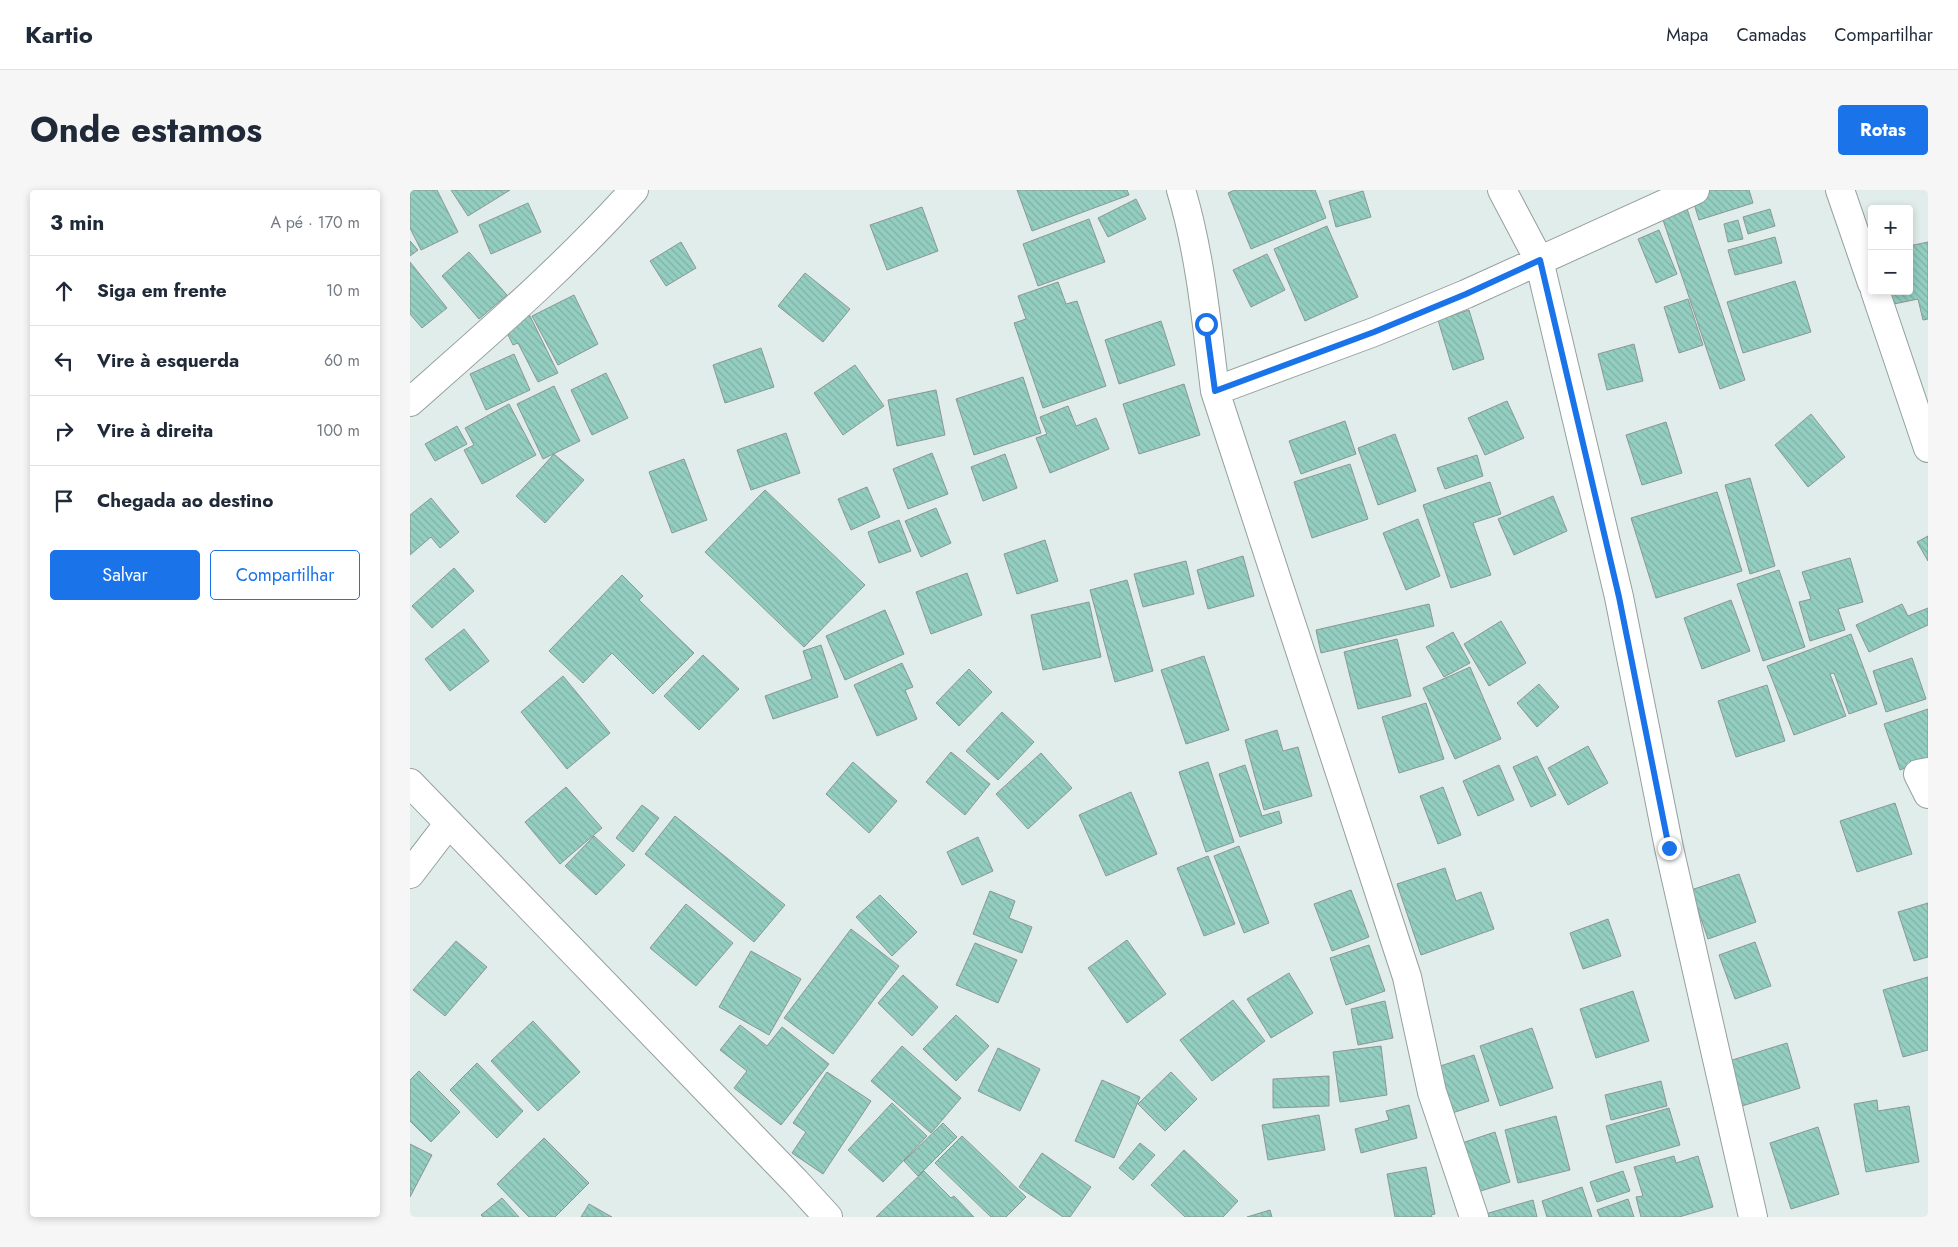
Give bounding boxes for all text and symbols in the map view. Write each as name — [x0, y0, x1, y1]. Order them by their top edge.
text: Kartio — [25, 17, 93, 52]
text: Mapa — [1666, 22, 1708, 48]
text: Camadas — [1736, 22, 1806, 48]
text: Compartilhar — [1834, 22, 1933, 48]
text: Onde estamos — [30, 105, 262, 155]
button: Rotas — [1838, 105, 1928, 155]
map controls — [1868, 205, 1913, 295]
button: + — [1868, 205, 1913, 250]
text: 3 min — [50, 208, 104, 238]
text: A pé · 170 m — [270, 211, 360, 234]
button: − — [1868, 250, 1913, 295]
icon: ahead — [50, 277, 78, 305]
text: Siga em frente — [97, 277, 227, 304]
text: 10 m — [326, 279, 360, 302]
route start — [1195, 313, 1218, 336]
icon: left — [50, 347, 78, 375]
text: Vire à esquerda — [97, 347, 239, 374]
text: 60 m — [324, 349, 360, 372]
icon: right — [50, 417, 78, 445]
text: Vire à direita — [97, 417, 213, 444]
text: 100 m — [316, 419, 360, 442]
icon: arrive — [50, 487, 78, 515]
text: Chegada ao destino — [97, 487, 273, 514]
button: Salvar — [50, 550, 200, 600]
button: Compartilhar — [210, 550, 360, 600]
route end — [1658, 837, 1681, 860]

